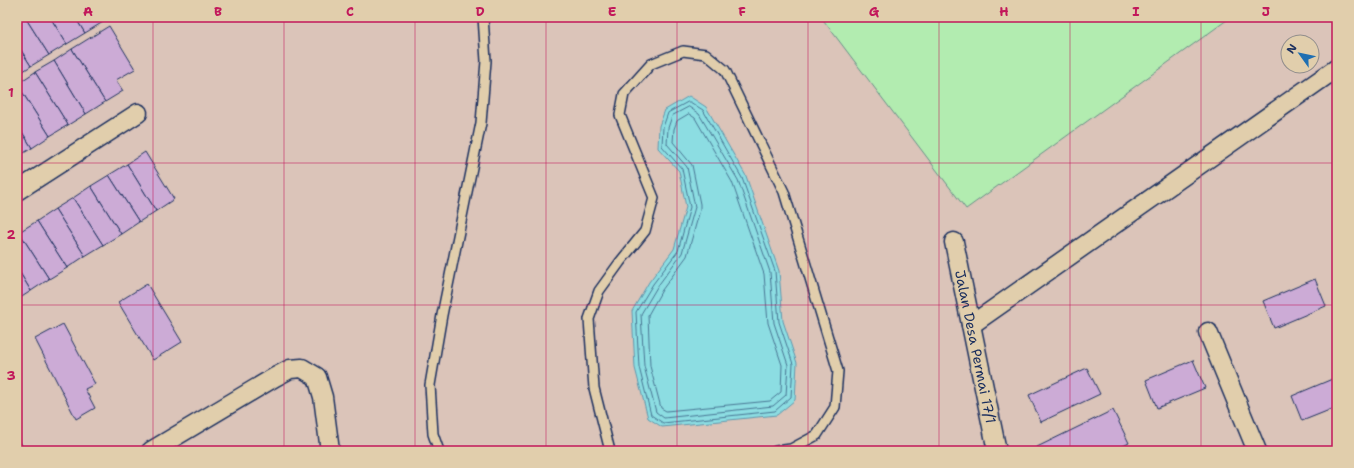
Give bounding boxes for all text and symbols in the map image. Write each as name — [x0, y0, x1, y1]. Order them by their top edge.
text: A — [83, 3, 93, 20]
text: B — [214, 3, 222, 20]
text: C — [346, 3, 354, 20]
text: D — [475, 3, 485, 20]
text: E — [608, 3, 617, 20]
text: F — [738, 3, 746, 20]
text: G — [869, 3, 880, 20]
text: H — [999, 3, 1009, 20]
text: I — [1132, 3, 1140, 20]
text: J — [1262, 3, 1270, 20]
north arrow — [1280, 34, 1320, 74]
text: N — [1283, 41, 1301, 57]
text: 1 — [8, 84, 14, 101]
text: 2 — [6, 226, 16, 243]
street label: Jalan Desa Permai 17/1 — [951, 269, 1000, 425]
text: 3 — [6, 367, 16, 384]

